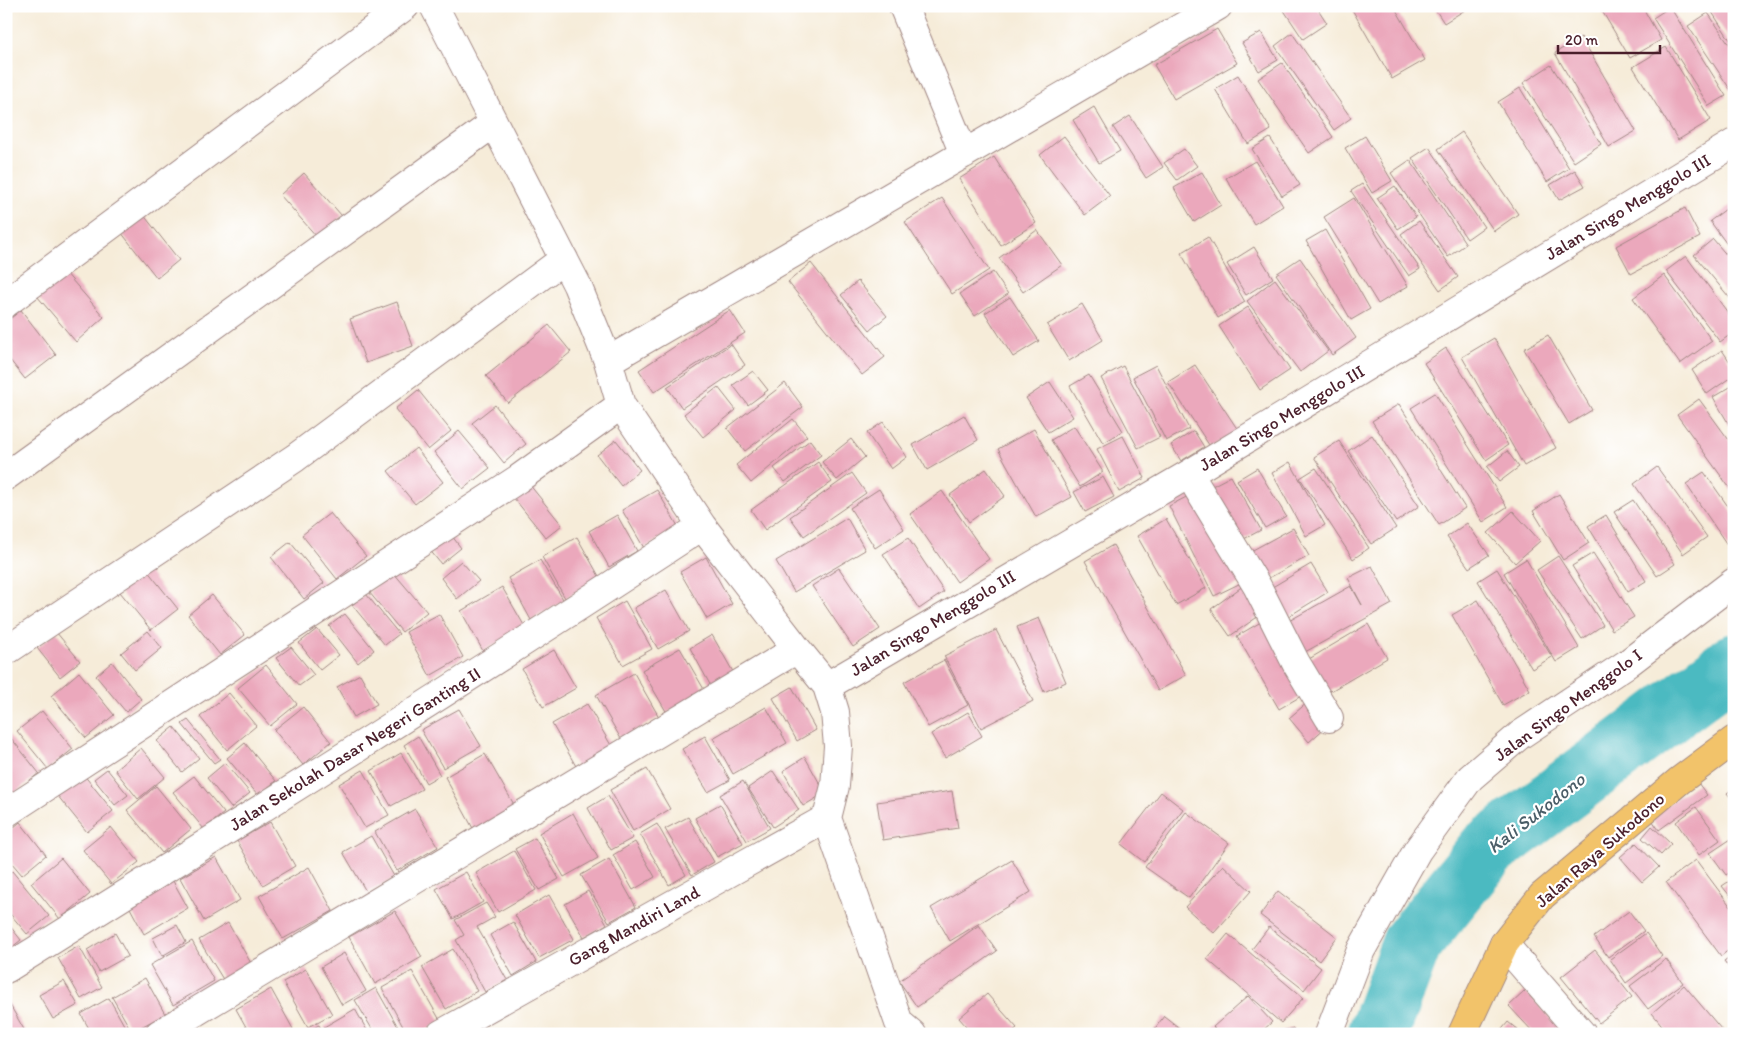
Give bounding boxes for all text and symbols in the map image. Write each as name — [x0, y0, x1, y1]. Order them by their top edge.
scale bar — [1558, 22, 1660, 54]
text: 20 m — [1565, 31, 1599, 49]
street label: Jalan Singo Menggolo III — [1541, 149, 1715, 265]
street label: Jalan Singo Menggolo III — [1195, 360, 1369, 476]
street label: Jalan Singo Menggolo III — [846, 565, 1020, 681]
street label: Jalan Singo Menggolo I — [1490, 644, 1646, 766]
street label: Jalan Sekolah Dasar Negeri Ganting II — [225, 662, 485, 836]
water label: Kali Sukodono — [1483, 767, 1590, 858]
street label: Jalan Raya Sukodono — [1531, 788, 1669, 912]
street label: Gang Mandiri Land — [564, 881, 704, 971]

